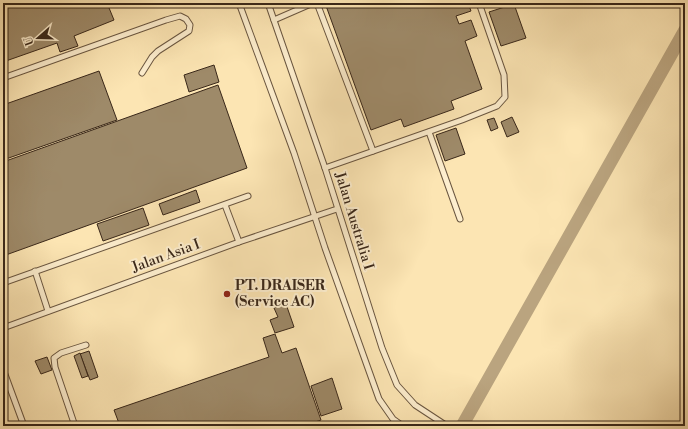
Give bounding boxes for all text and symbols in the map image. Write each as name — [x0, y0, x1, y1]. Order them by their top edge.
north arrow — [18, 18, 58, 58]
text: U — [21, 34, 38, 47]
street label: Jalan Australia I — [330, 169, 378, 273]
street label: Jalan Asia I — [129, 235, 203, 277]
place label: PT. DRAISER (Service AC) — [235, 277, 326, 311]
marker: PT. DRAISER (Service AC) — [222, 289, 232, 299]

